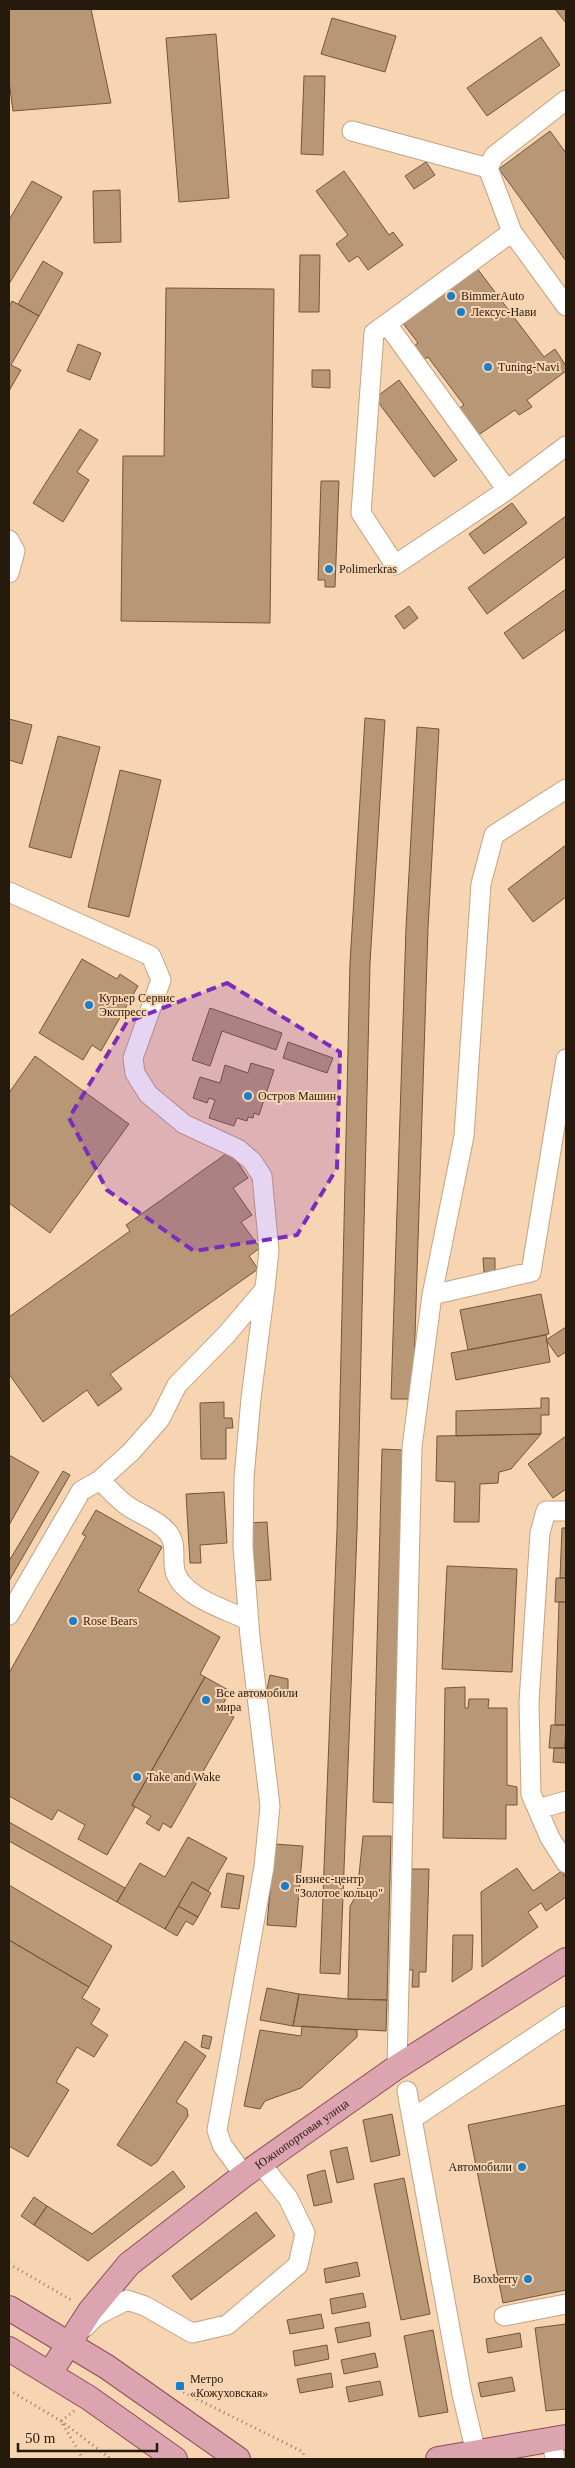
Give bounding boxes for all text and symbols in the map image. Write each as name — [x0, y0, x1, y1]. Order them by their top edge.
place label: BimmerAuto — [461, 289, 524, 303]
marker: BimmerAuto — [445, 290, 457, 302]
place label: Лексус-Нави — [471, 305, 537, 319]
marker: Лексус-Нави — [455, 306, 467, 318]
place label: Tuning-Navi — [498, 360, 560, 374]
marker: Tuning-Navi — [482, 361, 494, 373]
place label: Polimerkras — [339, 562, 397, 576]
marker: Polimerkras — [323, 563, 335, 575]
place label: Курьер Сервис Экспресс — [99, 991, 175, 1019]
marker: Курьер Сервис Экспресс — [83, 999, 95, 1011]
place label: Остров Машин — [258, 1089, 337, 1103]
marker: Остров Машин — [242, 1090, 254, 1102]
place label: Rose Bears — [83, 1614, 138, 1628]
marker: Rose Bears — [67, 1615, 79, 1627]
place label: Все автомобили мира — [216, 1686, 298, 1714]
marker: Все автомобили мира — [200, 1694, 212, 1706]
place label: Take and Wake — [147, 1770, 220, 1784]
marker: Take and Wake — [131, 1771, 143, 1783]
place label: Бизнес-центр "Золотое кольцо" — [295, 1872, 383, 1900]
marker: Бизнес-центр "Золотое кольцо" — [279, 1880, 291, 1892]
street label: Южнопортовая улица — [252, 2096, 352, 2172]
place label: Автомобили — [449, 2160, 513, 2174]
marker: Автомобили — [516, 2161, 528, 2173]
place label: Boxberry — [473, 2272, 518, 2286]
marker: Boxberry — [522, 2273, 534, 2285]
place label: Метро «Кожуховская» — [190, 2372, 268, 2400]
marker: Метро «Кожуховская» — [174, 2380, 186, 2392]
scale bar — [18, 2420, 156, 2452]
text: 50 m — [25, 2430, 56, 2446]

